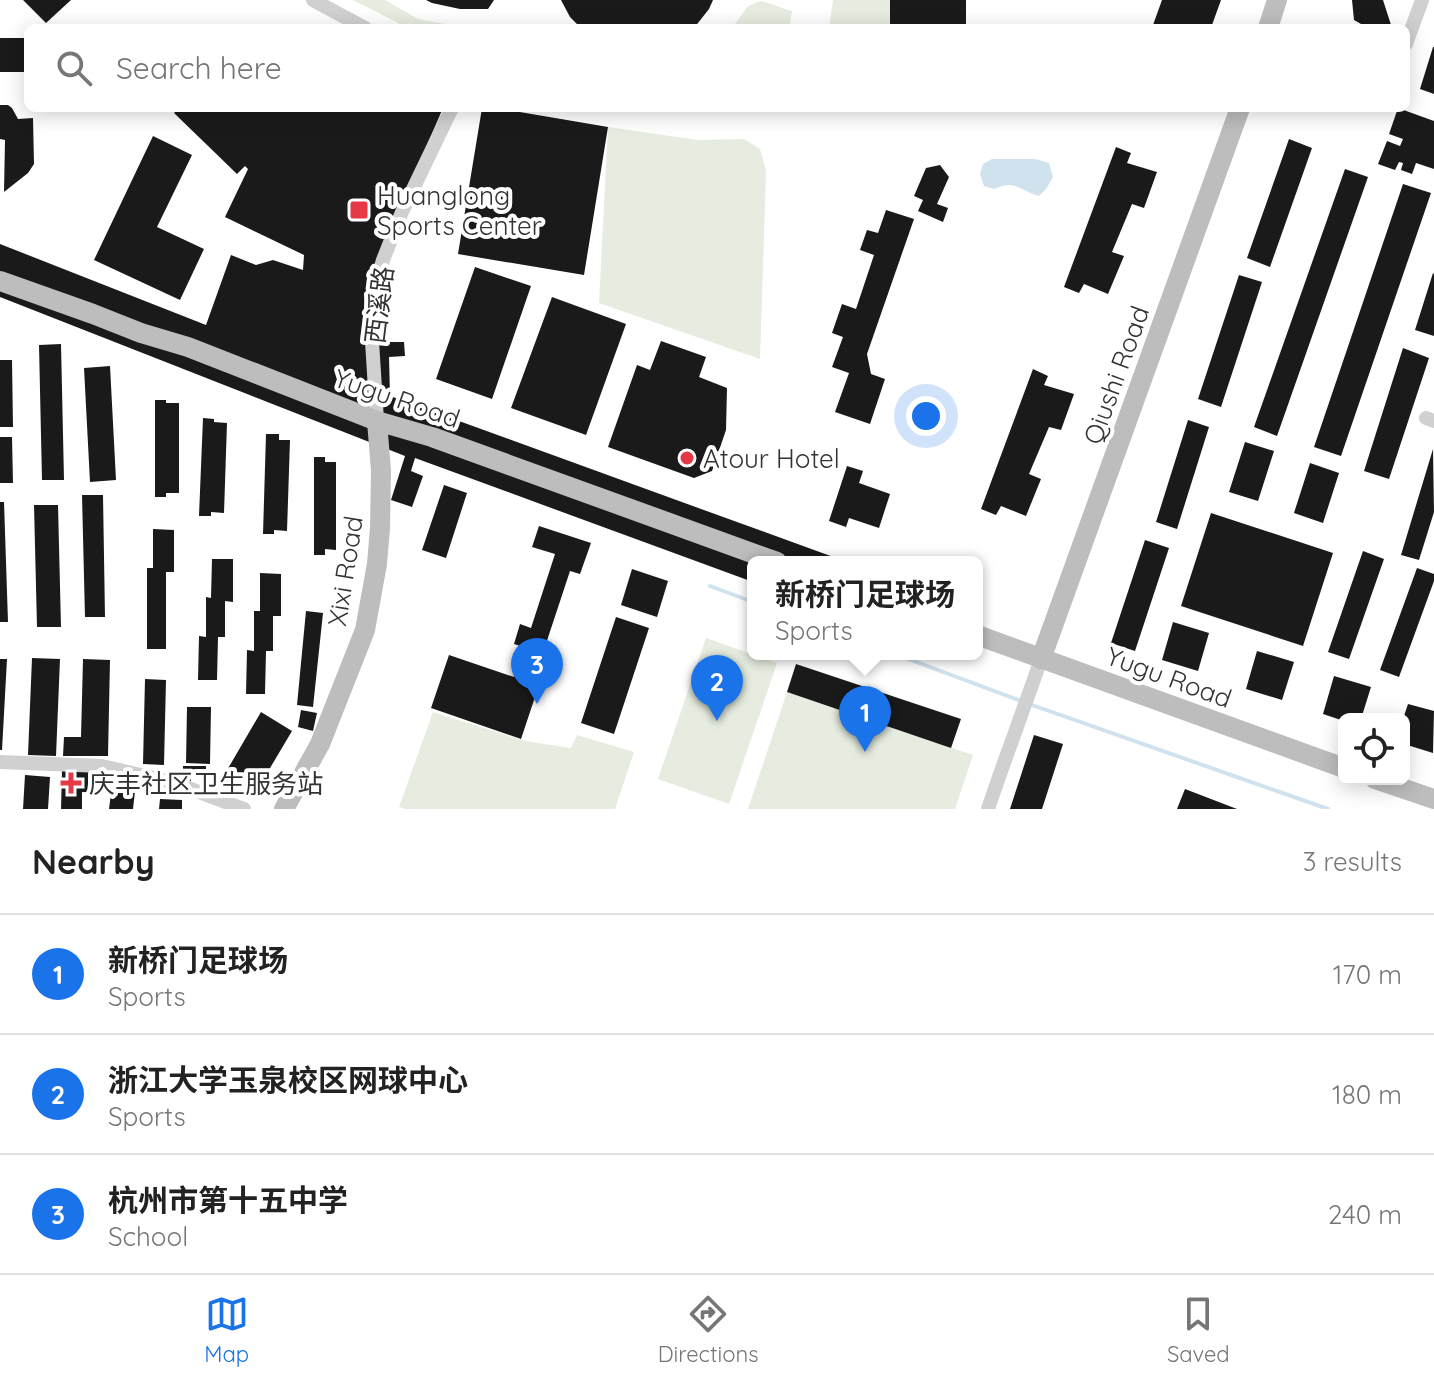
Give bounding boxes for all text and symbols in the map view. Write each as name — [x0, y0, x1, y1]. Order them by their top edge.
search box — [24, 24, 1410, 112]
icon: search — [52, 46, 96, 90]
text: Search here — [116, 49, 282, 87]
place label: Huanglong Sports Center — [377, 179, 542, 242]
marker: Huanglong Sports Center — [348, 199, 370, 221]
street label: 西溪路 — [358, 264, 400, 346]
street label: Qiushi Road — [1076, 301, 1156, 449]
street label: Yugu Road — [330, 361, 464, 435]
your location — [906, 396, 946, 436]
place label: Atour Hotel — [703, 442, 840, 475]
marker: Atour Hotel — [678, 449, 696, 467]
street label: Xixi Road — [320, 514, 370, 628]
popup — [747, 556, 983, 660]
text: 新桥门足球场 — [775, 575, 955, 613]
text: Sports — [775, 614, 853, 647]
pin: 3 — [511, 638, 563, 704]
street label: Yugu Road — [1102, 639, 1236, 715]
pin: 2 — [691, 655, 743, 721]
pin: 1 — [839, 686, 891, 752]
map controls — [1338, 713, 1410, 785]
button: locate — [1338, 713, 1410, 785]
place label: 庆丰社区卫生服务站 — [89, 767, 323, 800]
marker: 庆丰社区卫生服务站 — [60, 772, 82, 794]
text: Nearby — [32, 840, 155, 883]
text: 3 results — [1303, 845, 1402, 878]
text: 新桥门足球场 — [108, 941, 288, 979]
text: 1 — [53, 958, 63, 991]
text: 170 m — [1333, 958, 1402, 991]
text: Sports — [108, 980, 186, 1013]
text: 浙江大学玉泉校区网球中心 — [108, 1061, 468, 1099]
text: 2 — [51, 1078, 65, 1111]
text: 180 m — [1332, 1078, 1402, 1111]
text: Sports — [108, 1100, 186, 1133]
text: 杭州市第十五中学 — [108, 1181, 348, 1219]
text: 3 — [51, 1198, 65, 1231]
text: 240 m — [1328, 1198, 1402, 1231]
text: School — [108, 1220, 188, 1253]
tab: Map — [204, 1292, 249, 1368]
tab: Directions — [658, 1292, 758, 1368]
tab: Saved — [1167, 1292, 1230, 1368]

